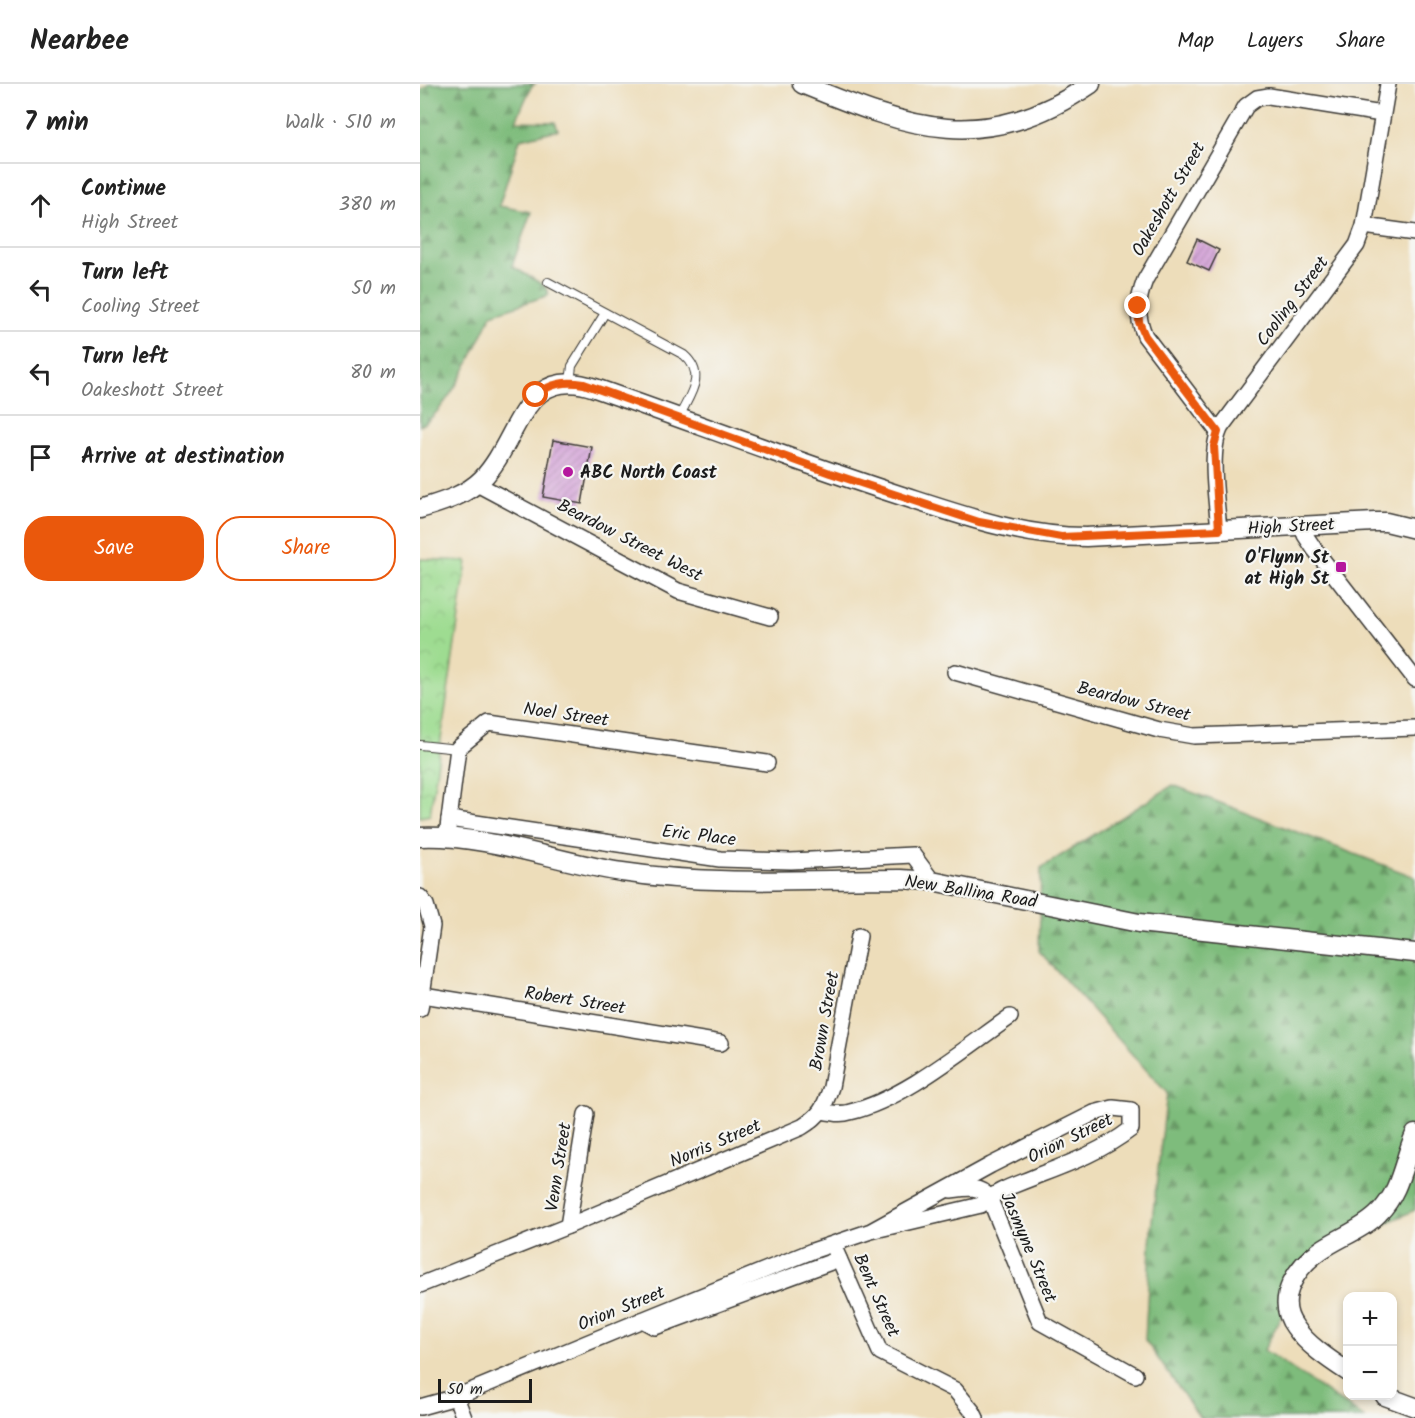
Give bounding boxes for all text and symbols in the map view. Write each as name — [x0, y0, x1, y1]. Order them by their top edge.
text: Nearbee — [30, 19, 129, 64]
text: Map — [1177, 25, 1214, 58]
text: Layers — [1247, 25, 1303, 58]
text: Share — [1336, 25, 1385, 58]
text: 7 min — [24, 102, 89, 144]
text: Walk · 510 m — [285, 107, 396, 139]
street label: Oakeshott Street — [1125, 136, 1214, 263]
text: Continue — [81, 172, 166, 207]
icon: ahead — [24, 189, 57, 222]
text: 380 m — [339, 189, 396, 221]
text: High Street — [81, 207, 178, 239]
street label: Cooling Street — [1249, 250, 1338, 353]
text: Turn left — [81, 256, 168, 291]
icon: left — [24, 273, 57, 306]
text: 50 m — [351, 273, 396, 305]
text: Cooling Street — [81, 291, 200, 323]
route end — [1124, 292, 1150, 318]
text: Turn left — [81, 340, 168, 375]
icon: left — [24, 357, 57, 390]
text: 80 m — [350, 357, 396, 389]
text: Oakeshott Street — [81, 375, 224, 407]
route start — [522, 381, 548, 407]
text: Arrive at destination — [81, 440, 284, 475]
icon: arrive — [24, 441, 57, 474]
place label: ABC North Coast — [580, 459, 718, 488]
marker: ABC North Coast — [561, 465, 575, 479]
street label: Beardow Street West — [551, 492, 708, 591]
street label: High Street — [1247, 511, 1337, 544]
button: Save — [24, 516, 204, 581]
button: Share — [216, 516, 396, 581]
place label: O'Flynn St at High St — [1245, 544, 1330, 594]
marker: O'Flynn St at High St — [1334, 560, 1348, 574]
street label: Beardow Street — [1074, 674, 1194, 731]
street label: Noel Street — [521, 695, 611, 736]
street label: Eric Place — [660, 818, 738, 855]
street label: New Ballina Road — [902, 868, 1040, 917]
street label: Brown Street — [803, 968, 849, 1073]
street label: Robert Street — [522, 979, 628, 1024]
street label: Orion Street — [1023, 1106, 1119, 1173]
street label: Norris Street — [665, 1112, 767, 1177]
street label: Venn Street — [538, 1120, 581, 1214]
street label: Jasmyne Street — [991, 1188, 1064, 1308]
street label: Bent Street — [844, 1249, 907, 1343]
street label: Orion Street — [574, 1278, 671, 1340]
map controls — [1343, 1292, 1397, 1400]
button: + — [1343, 1292, 1397, 1346]
button: − — [1343, 1346, 1397, 1400]
scale bar — [438, 1376, 532, 1404]
text: 50 m — [447, 1377, 483, 1402]

